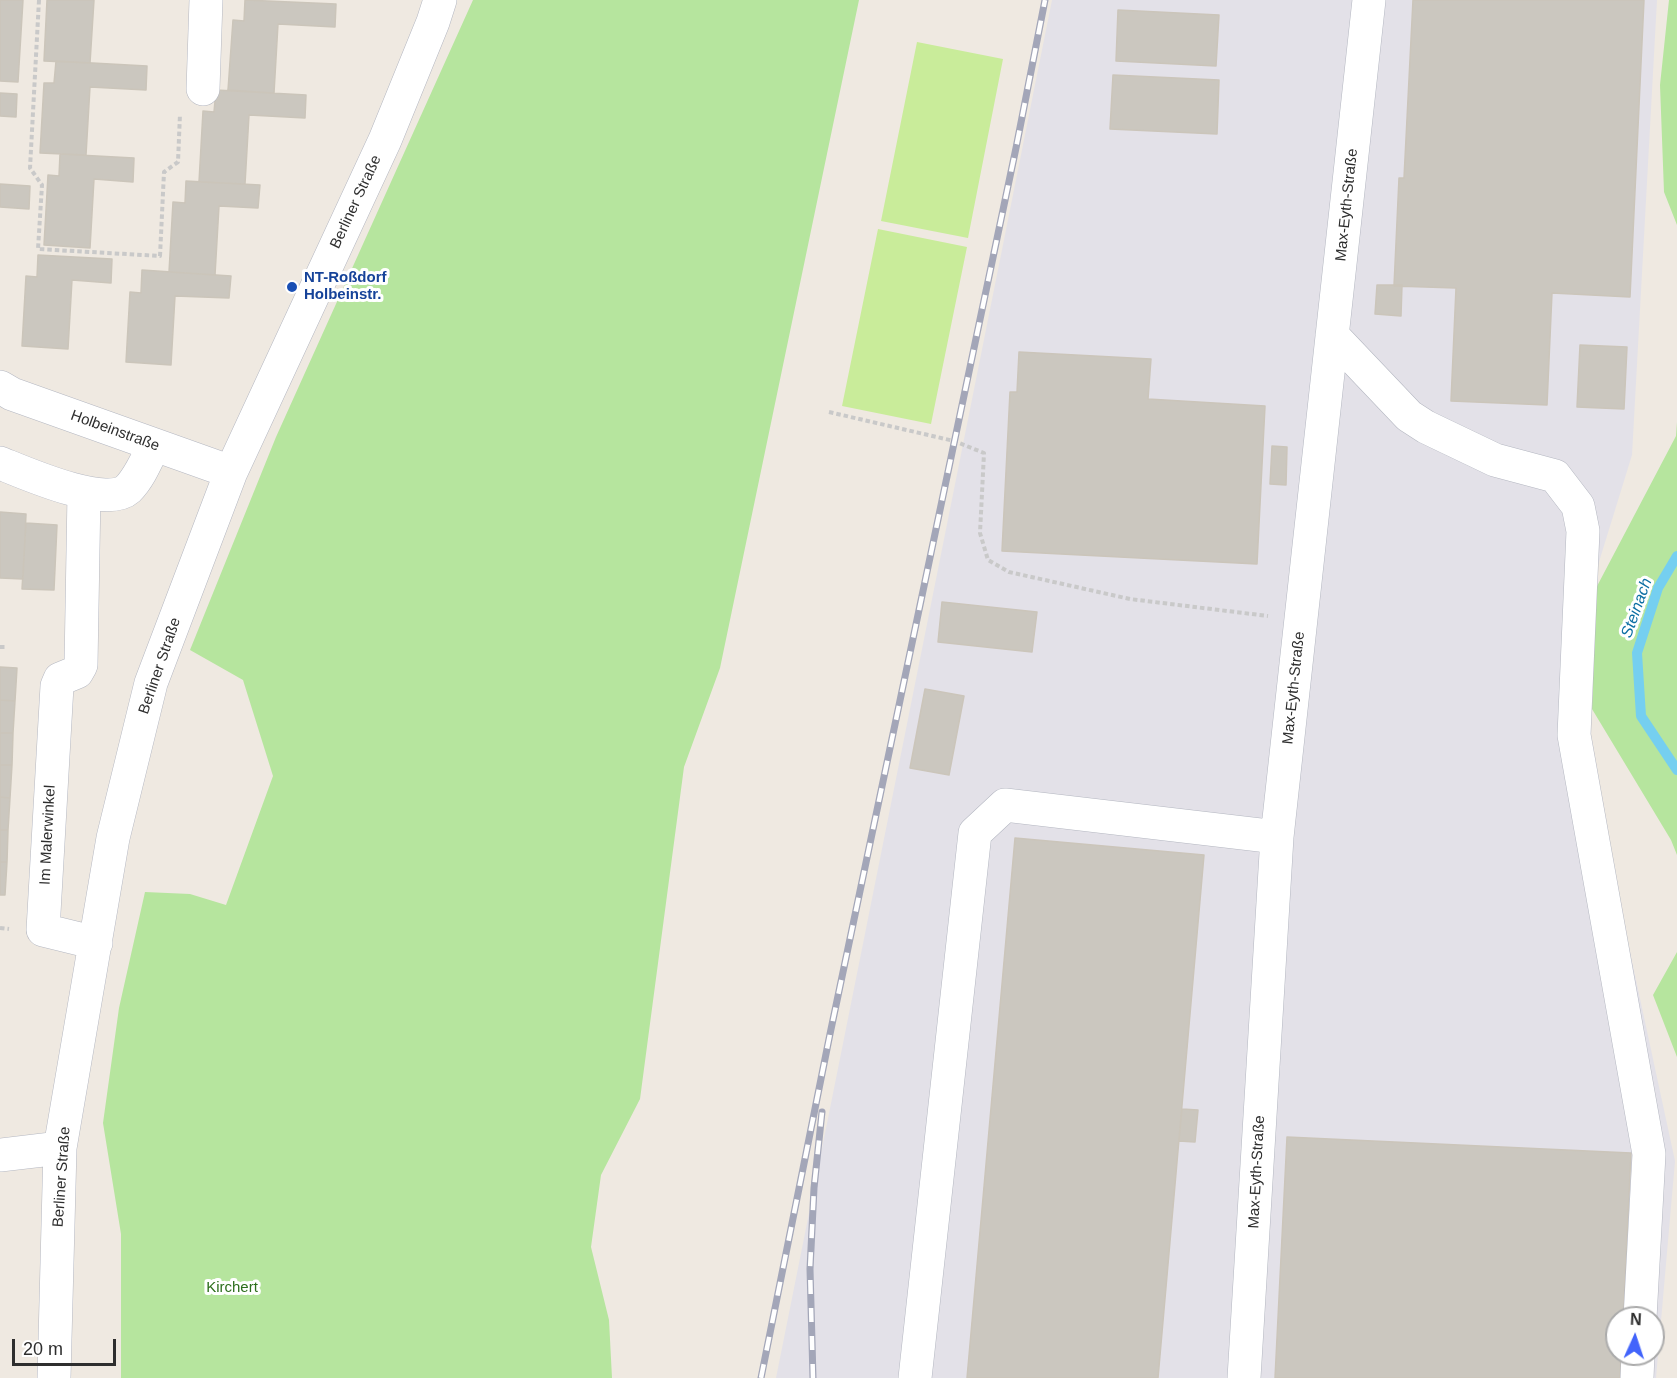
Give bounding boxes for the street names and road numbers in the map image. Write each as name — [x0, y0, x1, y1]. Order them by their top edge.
street label: Max-Eyth-Straße — [1332, 148, 1362, 262]
street label: Berliner Straße — [327, 152, 385, 252]
street label: Holbeinstraße — [68, 407, 162, 455]
street label: Berliner Straße — [135, 615, 185, 717]
street label: Max-Eyth-Straße — [1279, 631, 1309, 745]
street label: Im Malerwinkel — [36, 785, 60, 885]
street label: Max-Eyth-Straße — [1245, 1115, 1269, 1229]
street label: Berliner Straße — [50, 1126, 74, 1228]

